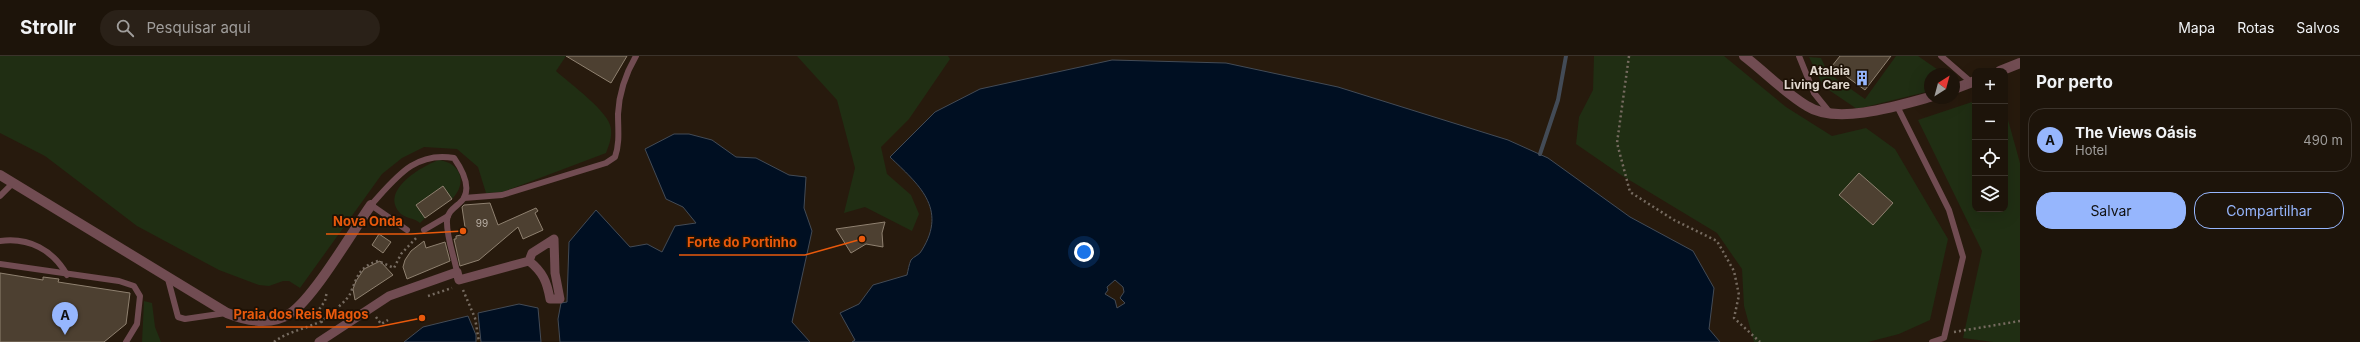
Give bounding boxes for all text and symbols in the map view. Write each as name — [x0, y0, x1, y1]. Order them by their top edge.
search box — [100, 10, 380, 46]
text: Strollr — [20, 16, 76, 39]
icon: search — [114, 17, 136, 39]
text: Pesquisar aqui — [146, 18, 251, 37]
text: Mapa — [2178, 19, 2215, 36]
text: Rotas — [2237, 19, 2274, 36]
text: Salvos — [2296, 19, 2340, 36]
place label: Atalaia Living Care — [1784, 63, 1850, 92]
north arrow — [1924, 68, 1960, 104]
map controls — [1972, 68, 2008, 212]
button: + — [1972, 68, 2008, 104]
building icon: Atalaia Living Care — [1853, 69, 1871, 87]
text: Por perto — [2036, 72, 2113, 92]
button: − — [1972, 104, 2008, 140]
text: The Views Oásis — [2075, 123, 2197, 142]
text: A — [2045, 132, 2055, 148]
text: 490 m — [2303, 132, 2343, 148]
button: locate — [1972, 140, 2008, 176]
text: Hotel — [2075, 142, 2107, 158]
button: layers — [1972, 176, 2008, 212]
button: Salvar — [2036, 192, 2186, 229]
button: Compartilhar — [2194, 192, 2344, 229]
callout: Nova Onda — [326, 209, 411, 234]
text: Nova Onda — [333, 213, 403, 229]
house number: 99 — [476, 217, 488, 229]
callout: Forte do Portinho — [679, 230, 805, 255]
text: Forte do Portinho — [687, 234, 797, 250]
your location — [1074, 242, 1094, 262]
pin: A — [52, 302, 78, 335]
callout: Praia dos Reis Magos — [226, 302, 377, 327]
text: Praia dos Reis Magos — [234, 306, 368, 322]

